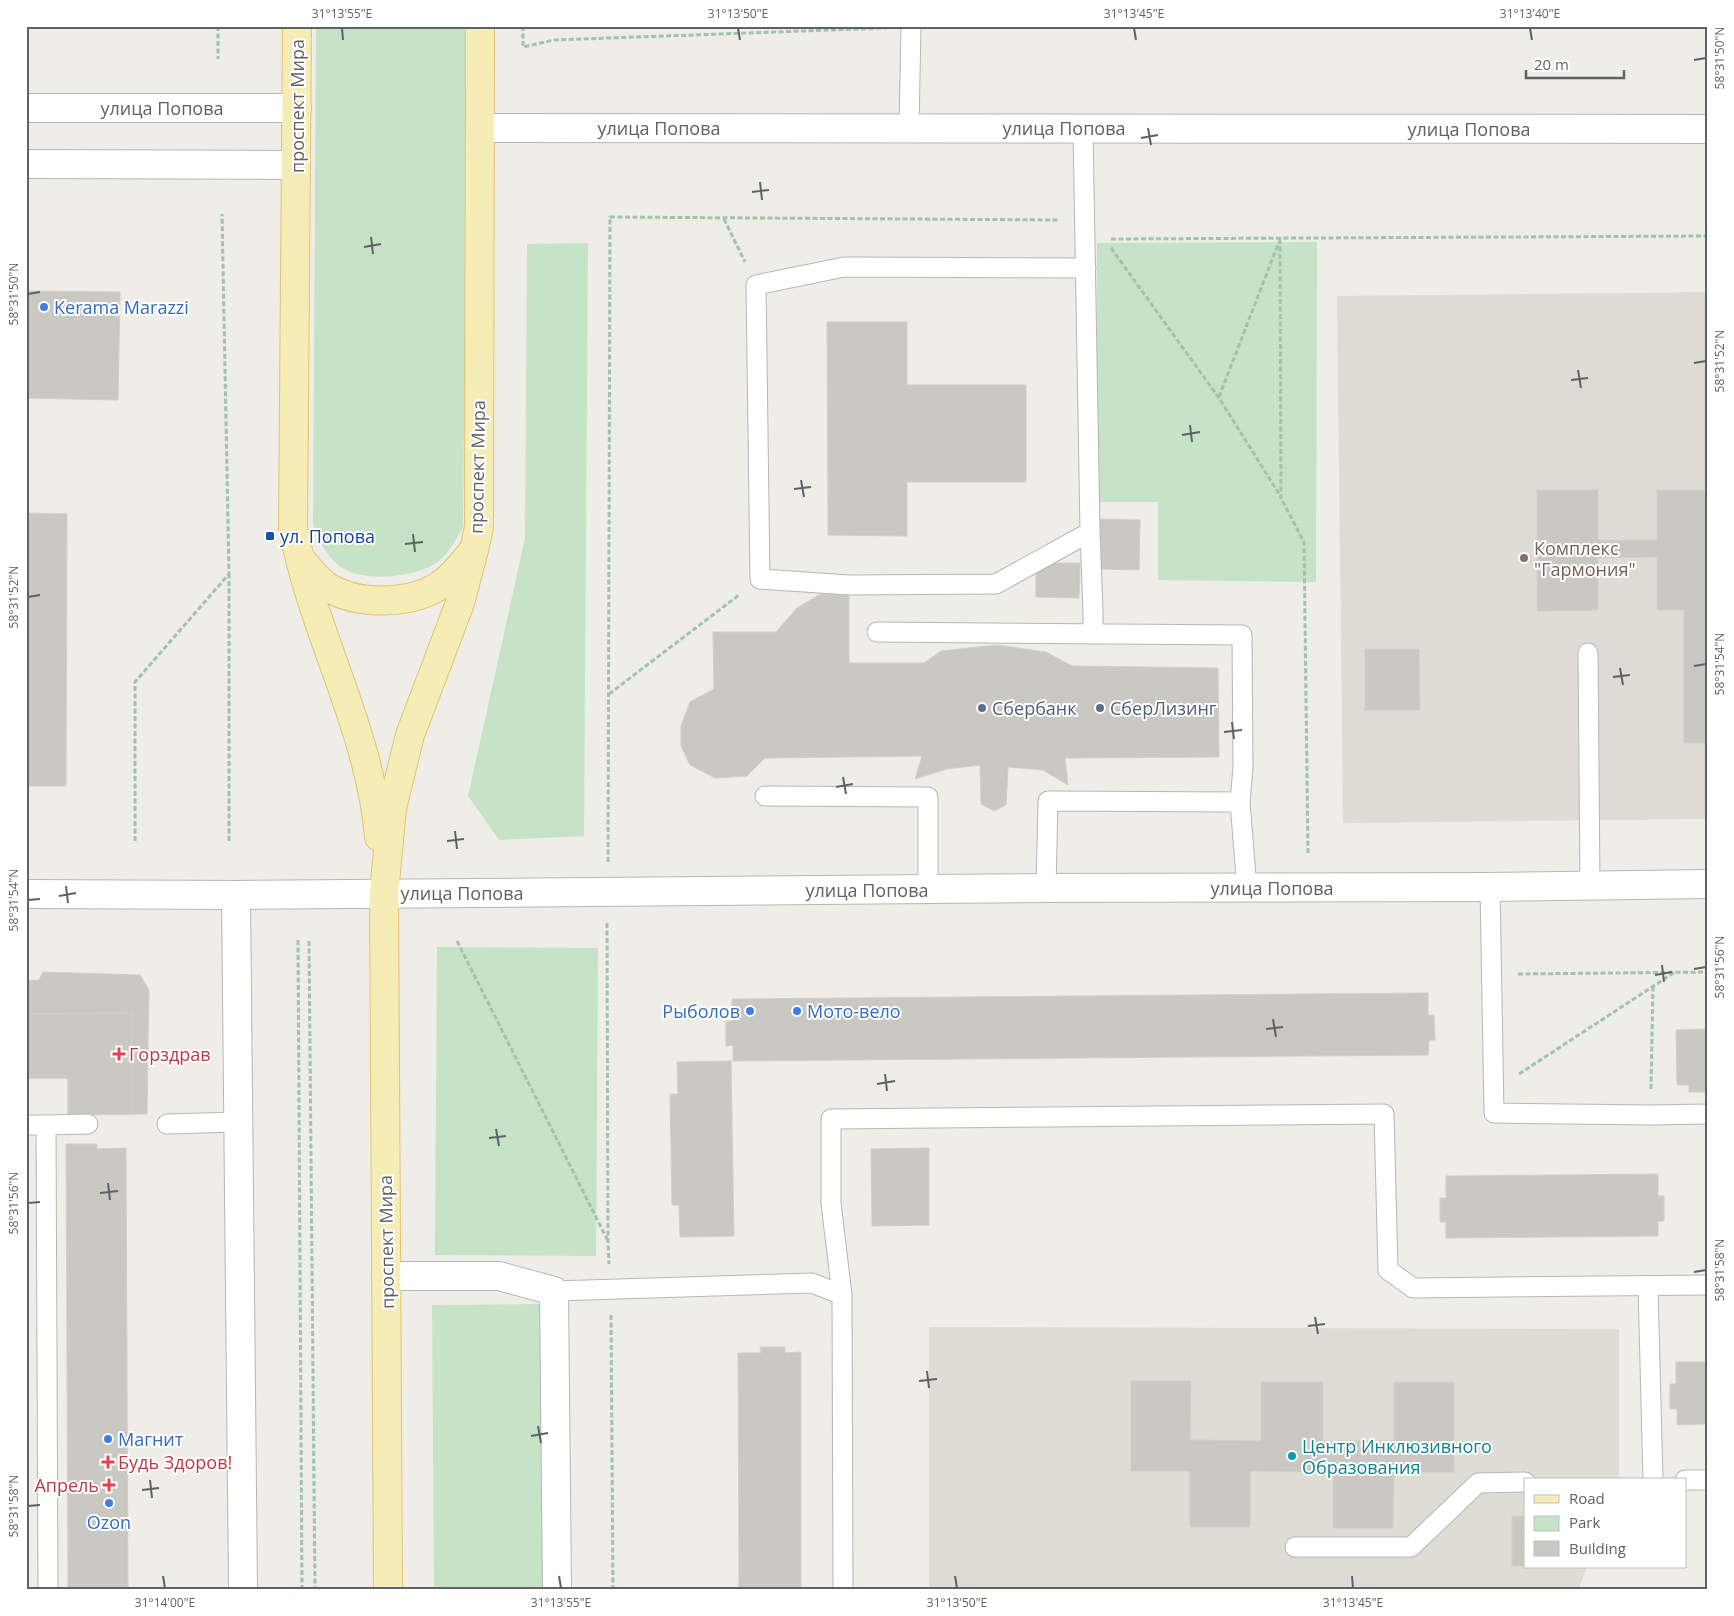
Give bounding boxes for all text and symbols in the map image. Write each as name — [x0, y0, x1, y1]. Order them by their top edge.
text: 31°13'55"E — [312, 5, 372, 22]
text: 31°13'50"E — [708, 5, 768, 22]
text: 31°13'45"E — [1104, 5, 1164, 22]
text: 31°13'40"E — [1500, 5, 1560, 22]
text: 58°31'50"N — [1711, 27, 1728, 89]
street label: проспект Мира — [285, 39, 309, 173]
scale bar — [1526, 48, 1624, 80]
text: 20 m — [1534, 54, 1569, 74]
street label: улица Попова — [101, 96, 223, 120]
street label: улица Попова — [598, 116, 720, 140]
street label: улица Попова — [1003, 116, 1125, 140]
street label: улица Попова — [1408, 117, 1530, 141]
text: 58°31'50"N — [5, 263, 22, 325]
place label: Kerama Marazzi — [54, 295, 189, 319]
marker: Kerama Marazzi — [38, 301, 50, 313]
text: 58°31'52"N — [1711, 330, 1728, 392]
street label: проспект Мира — [464, 400, 490, 534]
place label: ул. Попова — [280, 524, 375, 548]
marker: ул. Попова — [264, 530, 276, 542]
place label: Комплекс "Гармония" — [1534, 536, 1636, 581]
marker: Комплекс "Гармония" — [1518, 552, 1530, 564]
text: 58°31'52"N — [5, 566, 22, 628]
text: 58°31'54"N — [1711, 633, 1728, 695]
place label: Сбербанк — [992, 696, 1077, 720]
place label: СберЛизинг — [1110, 696, 1217, 720]
marker: Сбербанк — [976, 702, 988, 714]
marker: СберЛизинг — [1094, 702, 1106, 714]
text: 58°31'54"N — [5, 869, 22, 931]
street label: улица Попова — [1211, 876, 1333, 900]
street label: улица Попова — [806, 878, 928, 902]
street label: улица Попова — [401, 881, 523, 905]
text: 58°31'56"N — [1711, 936, 1728, 998]
place label: Рыболов — [662, 999, 740, 1023]
place label: Мото-вело — [807, 999, 901, 1023]
marker: Рыболов — [744, 1005, 756, 1017]
marker: Мото-вело — [791, 1005, 803, 1017]
place label: Горздрав — [129, 1042, 211, 1066]
marker: Горздрав — [113, 1048, 125, 1060]
text: 58°31'56"N — [5, 1172, 22, 1234]
street label: проспект Мира — [373, 1175, 399, 1309]
text: 58°31'58"N — [1711, 1239, 1728, 1301]
place label: Магнит — [118, 1427, 184, 1451]
marker: Магнит — [102, 1433, 114, 1445]
place label: Центр Инклюзивного Образования — [1302, 1434, 1492, 1479]
place label: Будь Здоров! — [118, 1450, 232, 1474]
marker: Центр Инклюзивного Образования — [1286, 1450, 1298, 1462]
marker: Будь Здоров! — [102, 1456, 114, 1468]
place label: Апрель — [34, 1473, 99, 1497]
text: 58°31'58"N — [5, 1475, 22, 1537]
legend — [1524, 1478, 1686, 1568]
marker: Апрель — [103, 1479, 115, 1491]
text: Road — [1569, 1488, 1605, 1508]
marker: Ozon — [103, 1497, 115, 1509]
place label: Ozon — [87, 1510, 131, 1534]
text: Park — [1569, 1512, 1600, 1532]
text: Building — [1569, 1538, 1626, 1558]
text: 31°14'00"E — [135, 1594, 195, 1611]
text: 31°13'55"E — [531, 1594, 591, 1611]
text: 31°13'50"E — [927, 1594, 987, 1611]
text: 31°13'45"E — [1323, 1594, 1383, 1611]

